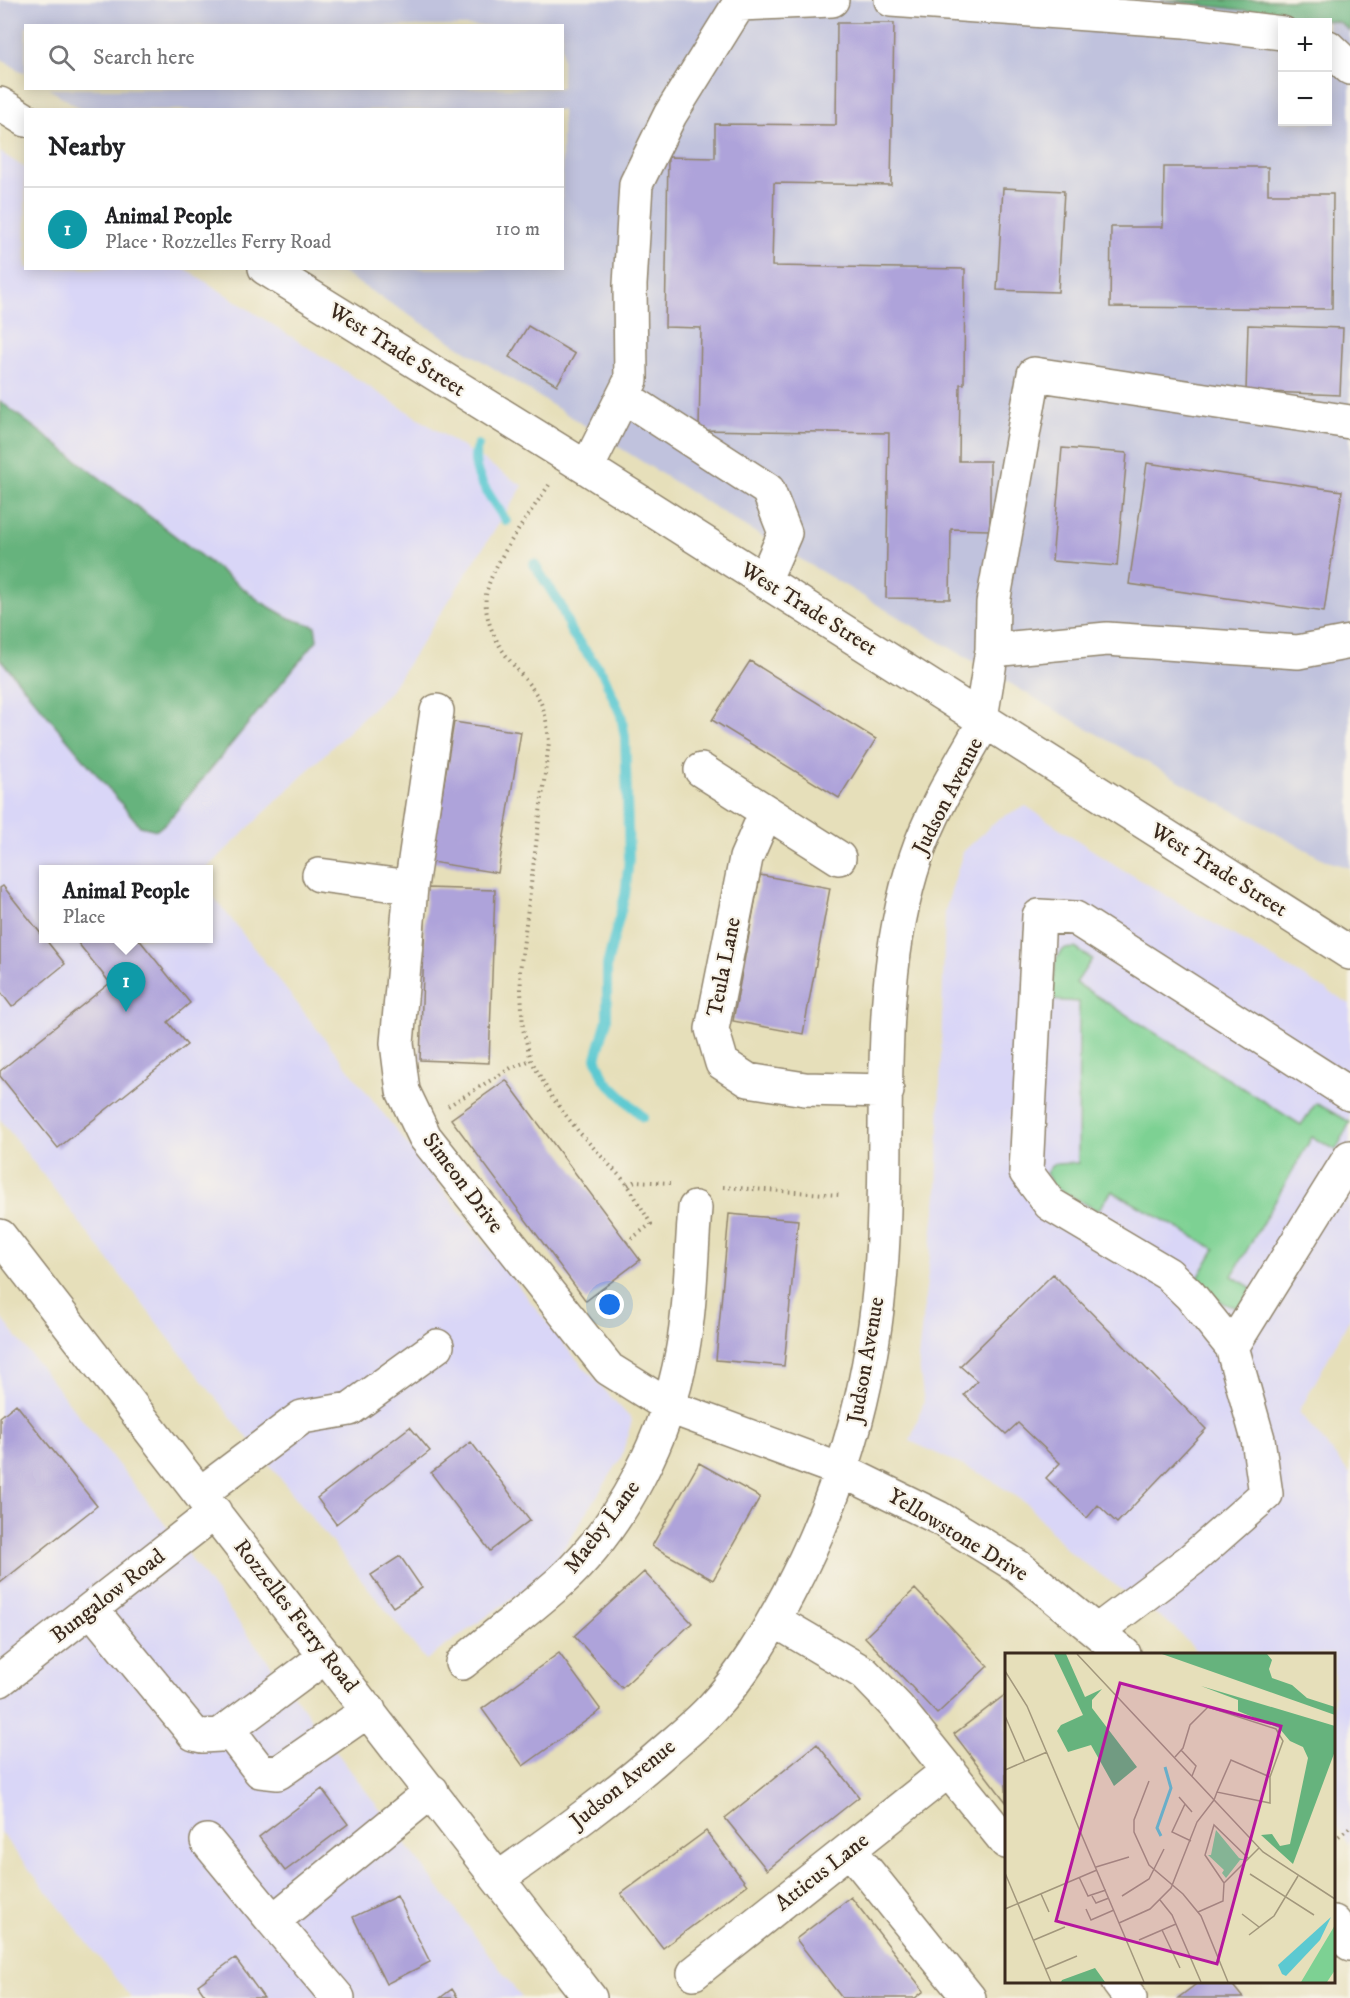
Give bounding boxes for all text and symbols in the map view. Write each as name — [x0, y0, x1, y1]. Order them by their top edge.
map controls — [1278, 18, 1332, 126]
button: + — [1278, 18, 1332, 72]
search box — [24, 24, 564, 90]
icon: search — [45, 41, 78, 74]
text: Search here — [93, 44, 195, 71]
button: − — [1278, 72, 1332, 126]
text: Nearby — [48, 131, 125, 164]
text: Animal People — [105, 203, 232, 230]
text: 1 — [64, 217, 71, 242]
text: 110 m — [495, 217, 540, 242]
text: Place · Rozzelles Ferry Road — [105, 230, 331, 255]
street label: West Trade Street — [323, 297, 470, 403]
street label: West Trade Street — [735, 556, 882, 662]
street label: Judson Avenue — [906, 733, 989, 861]
street label: West Trade Street — [1145, 817, 1292, 923]
popup — [39, 865, 213, 943]
text: Animal People — [62, 878, 190, 905]
text: Place — [62, 905, 105, 930]
street label: Teula Lane — [701, 915, 747, 1019]
pin: 1 — [106, 962, 146, 1012]
street label: Simeon Drive — [417, 1127, 509, 1239]
your location — [595, 1290, 624, 1319]
street label: Judson Avenue — [841, 1295, 890, 1427]
street label: Maeby Lane — [558, 1475, 646, 1579]
street label: Yellowstone Drive — [883, 1483, 1033, 1587]
street label: Rozzelles Ferry Road — [228, 1534, 364, 1698]
street label: Bungalow Road — [45, 1543, 171, 1649]
inset map — [1005, 1653, 1335, 1983]
street label: Judson Avenue — [563, 1733, 681, 1836]
street label: Atticus Lane — [770, 1827, 874, 1917]

